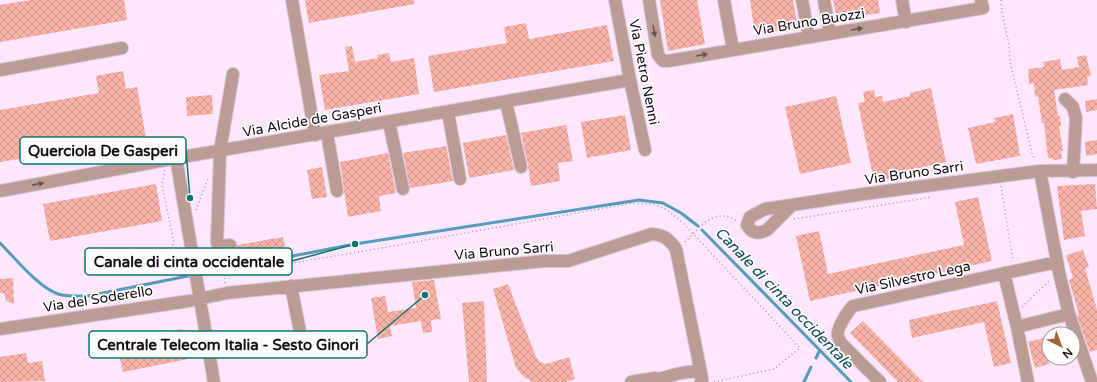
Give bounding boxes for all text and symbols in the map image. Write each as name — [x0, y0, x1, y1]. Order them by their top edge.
street label: Via Bruno Buozzi — [752, 5, 866, 39]
street label: Via Pietro Nenni — [625, 18, 663, 126]
one-way arrow — [652, 25, 658, 37]
one-way arrow — [851, 26, 864, 32]
one-way arrow — [696, 52, 708, 58]
street label: Via Alcide de Gasperi — [241, 99, 383, 141]
callout: Querciola De Gasperi — [20, 137, 186, 164]
text: Querciola De Gasperi — [28, 142, 178, 161]
street label: Via Bruno Sarri — [864, 158, 964, 188]
one-way arrow — [32, 181, 44, 187]
water label: Canale di cinta occidentale — [711, 223, 858, 374]
street label: Via Bruno Sarri — [454, 238, 554, 264]
callout: Canale di cinta occidentale — [85, 248, 292, 275]
text: Canale di cinta occidentale — [94, 253, 285, 271]
street label: Via Silvestro Lega — [854, 257, 972, 299]
street label: Via del Soderello — [42, 282, 154, 316]
north arrow — [1041, 326, 1081, 366]
callout: Centrale Telecom Italia - Sesto Ginori — [89, 331, 367, 358]
text: Centrale Telecom Italia - Sesto Ginori — [97, 336, 359, 354]
text: N — [1060, 345, 1075, 361]

